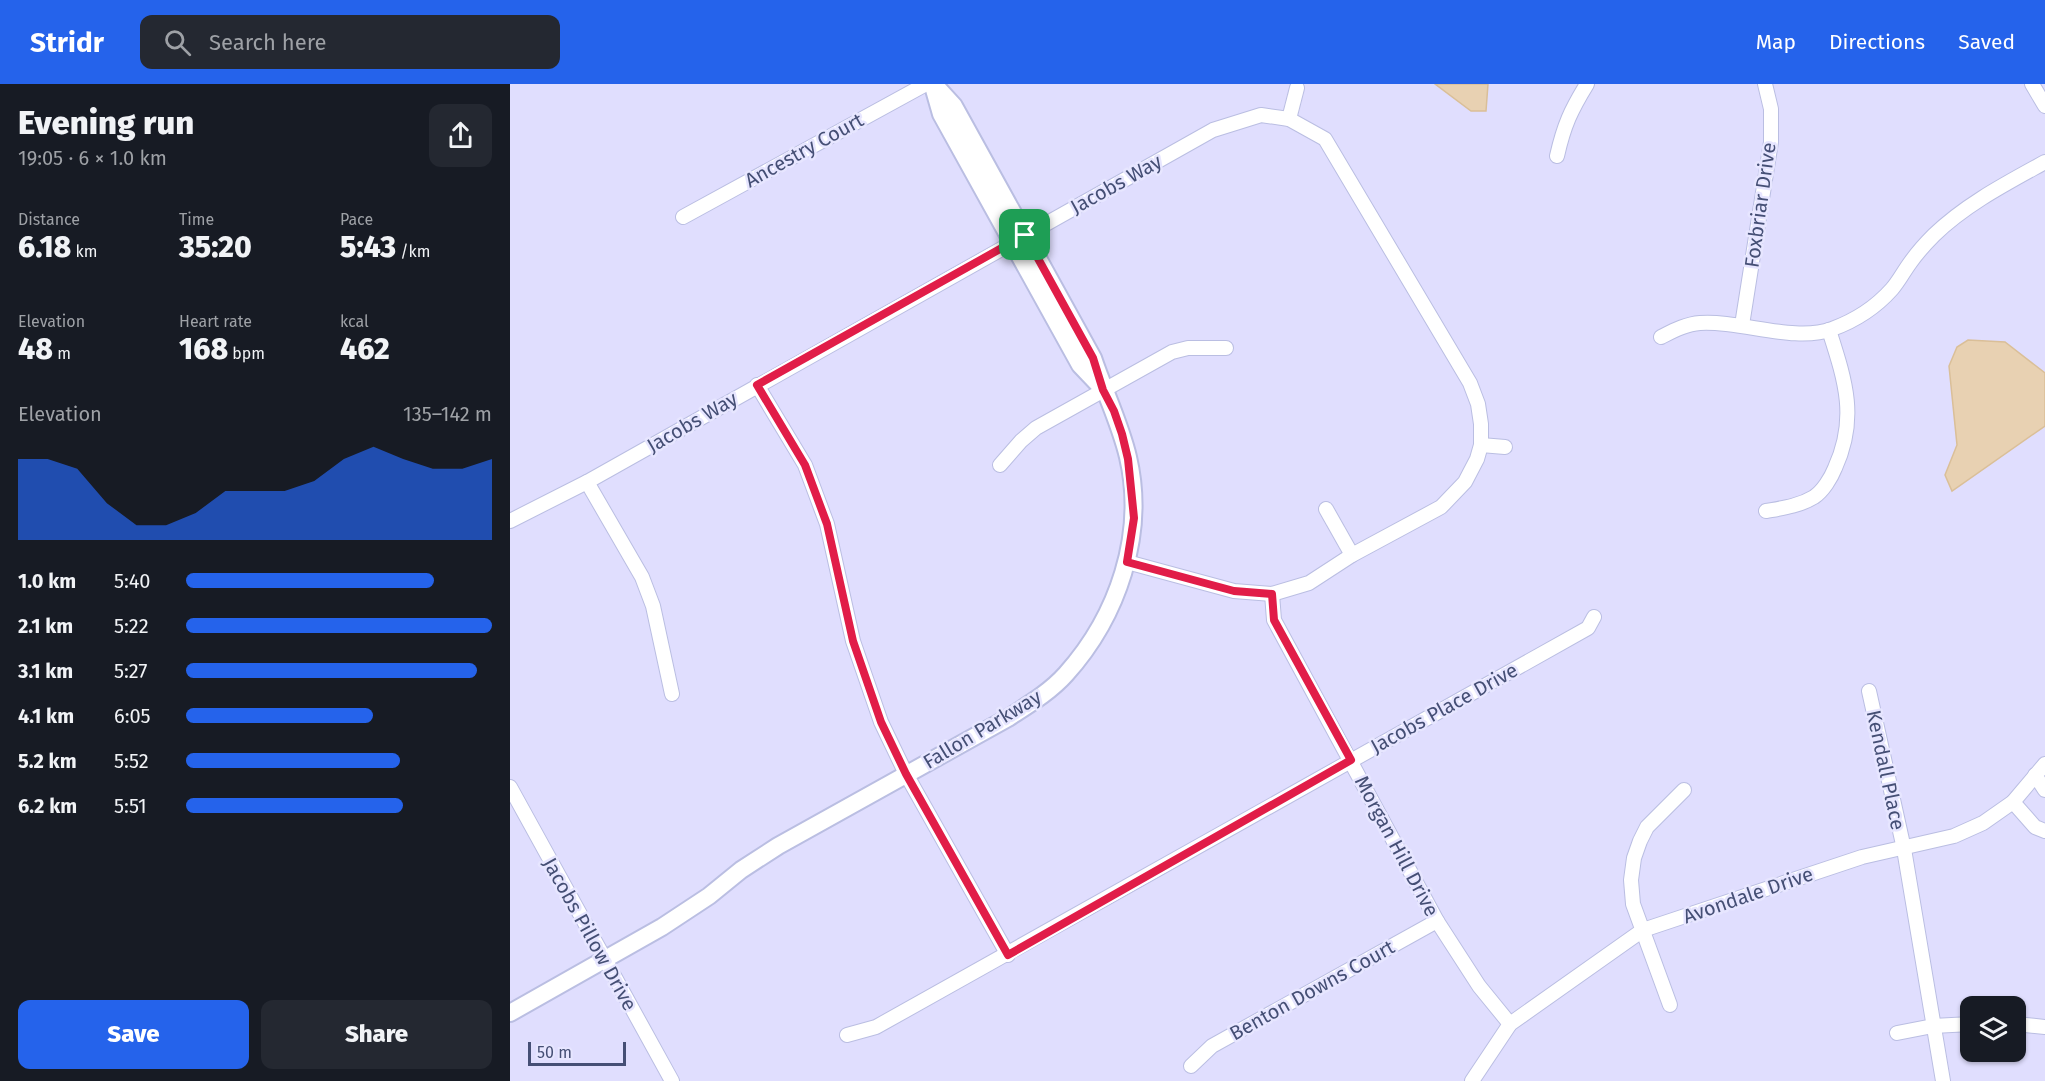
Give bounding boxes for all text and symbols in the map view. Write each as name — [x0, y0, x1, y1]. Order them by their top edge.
search box — [140, 15, 560, 69]
text: Stridr — [30, 26, 104, 59]
icon: search — [161, 26, 194, 59]
text: Search here — [209, 29, 327, 56]
text: Map — [1756, 29, 1796, 55]
text: Directions — [1829, 29, 1925, 55]
text: Saved — [1958, 29, 2015, 55]
text: Evening run — [18, 103, 194, 143]
button: share — [429, 104, 492, 167]
street label: Ancestry Court — [741, 107, 868, 192]
street label: Foxbriar Drive — [1739, 141, 1781, 269]
text: 19:05 · 6 × 1.0 km — [18, 146, 167, 170]
street label: Jacobs Way — [1066, 149, 1166, 219]
pin — [999, 209, 1050, 260]
text: Distance — [18, 210, 80, 229]
text: Time — [179, 210, 214, 229]
text: Pace — [340, 210, 373, 229]
icon: arrive — [1008, 218, 1041, 251]
text: 6.18 — [18, 229, 71, 265]
text: 35:20 — [179, 229, 252, 265]
text: 5:43 — [340, 229, 396, 265]
text: km — [71, 242, 97, 261]
text: /km — [396, 242, 430, 261]
text: Elevation — [18, 312, 85, 331]
text: Heart rate — [179, 312, 252, 331]
text: kcal — [340, 312, 369, 331]
text: 48 — [18, 331, 53, 367]
text: 168 — [179, 331, 228, 367]
text: 462 — [340, 331, 390, 367]
text: m — [53, 344, 71, 363]
text: bpm — [228, 344, 265, 363]
street label: Jacobs Way — [642, 386, 742, 458]
text: Elevation — [18, 402, 102, 426]
text: 135–142 m — [403, 402, 492, 426]
text: 1.0 km — [18, 569, 76, 593]
text: 5:40 — [114, 569, 151, 593]
text: 2.1 km — [18, 614, 73, 638]
text: 5:22 — [114, 614, 149, 638]
street label: Jacobs Place Drive — [1366, 658, 1522, 758]
text: 3.1 km — [18, 659, 73, 683]
text: 5:27 — [114, 659, 147, 683]
street label: Fallon Parkway — [919, 684, 1046, 774]
text: 4.1 km — [18, 704, 74, 728]
text: 6:05 — [114, 704, 151, 728]
street label: Kendall Place — [1862, 708, 1910, 832]
text: 5.2 km — [18, 749, 77, 773]
text: 5:52 — [114, 749, 149, 773]
street label: Morgan Hill Drive — [1350, 772, 1444, 920]
text: 6.2 km — [18, 794, 77, 818]
text: 5:51 — [114, 794, 147, 818]
street label: Jacobs Pillow Drive — [538, 853, 642, 1015]
street label: Avondale Drive — [1680, 861, 1816, 929]
street label: Benton Downs Court — [1225, 934, 1399, 1045]
map controls — [1960, 996, 2026, 1062]
button: layers — [1960, 996, 2026, 1062]
button: Save — [18, 1000, 249, 1069]
button: Share — [261, 1000, 492, 1069]
scale bar — [528, 1039, 626, 1066]
text: 50 m — [537, 1043, 572, 1062]

